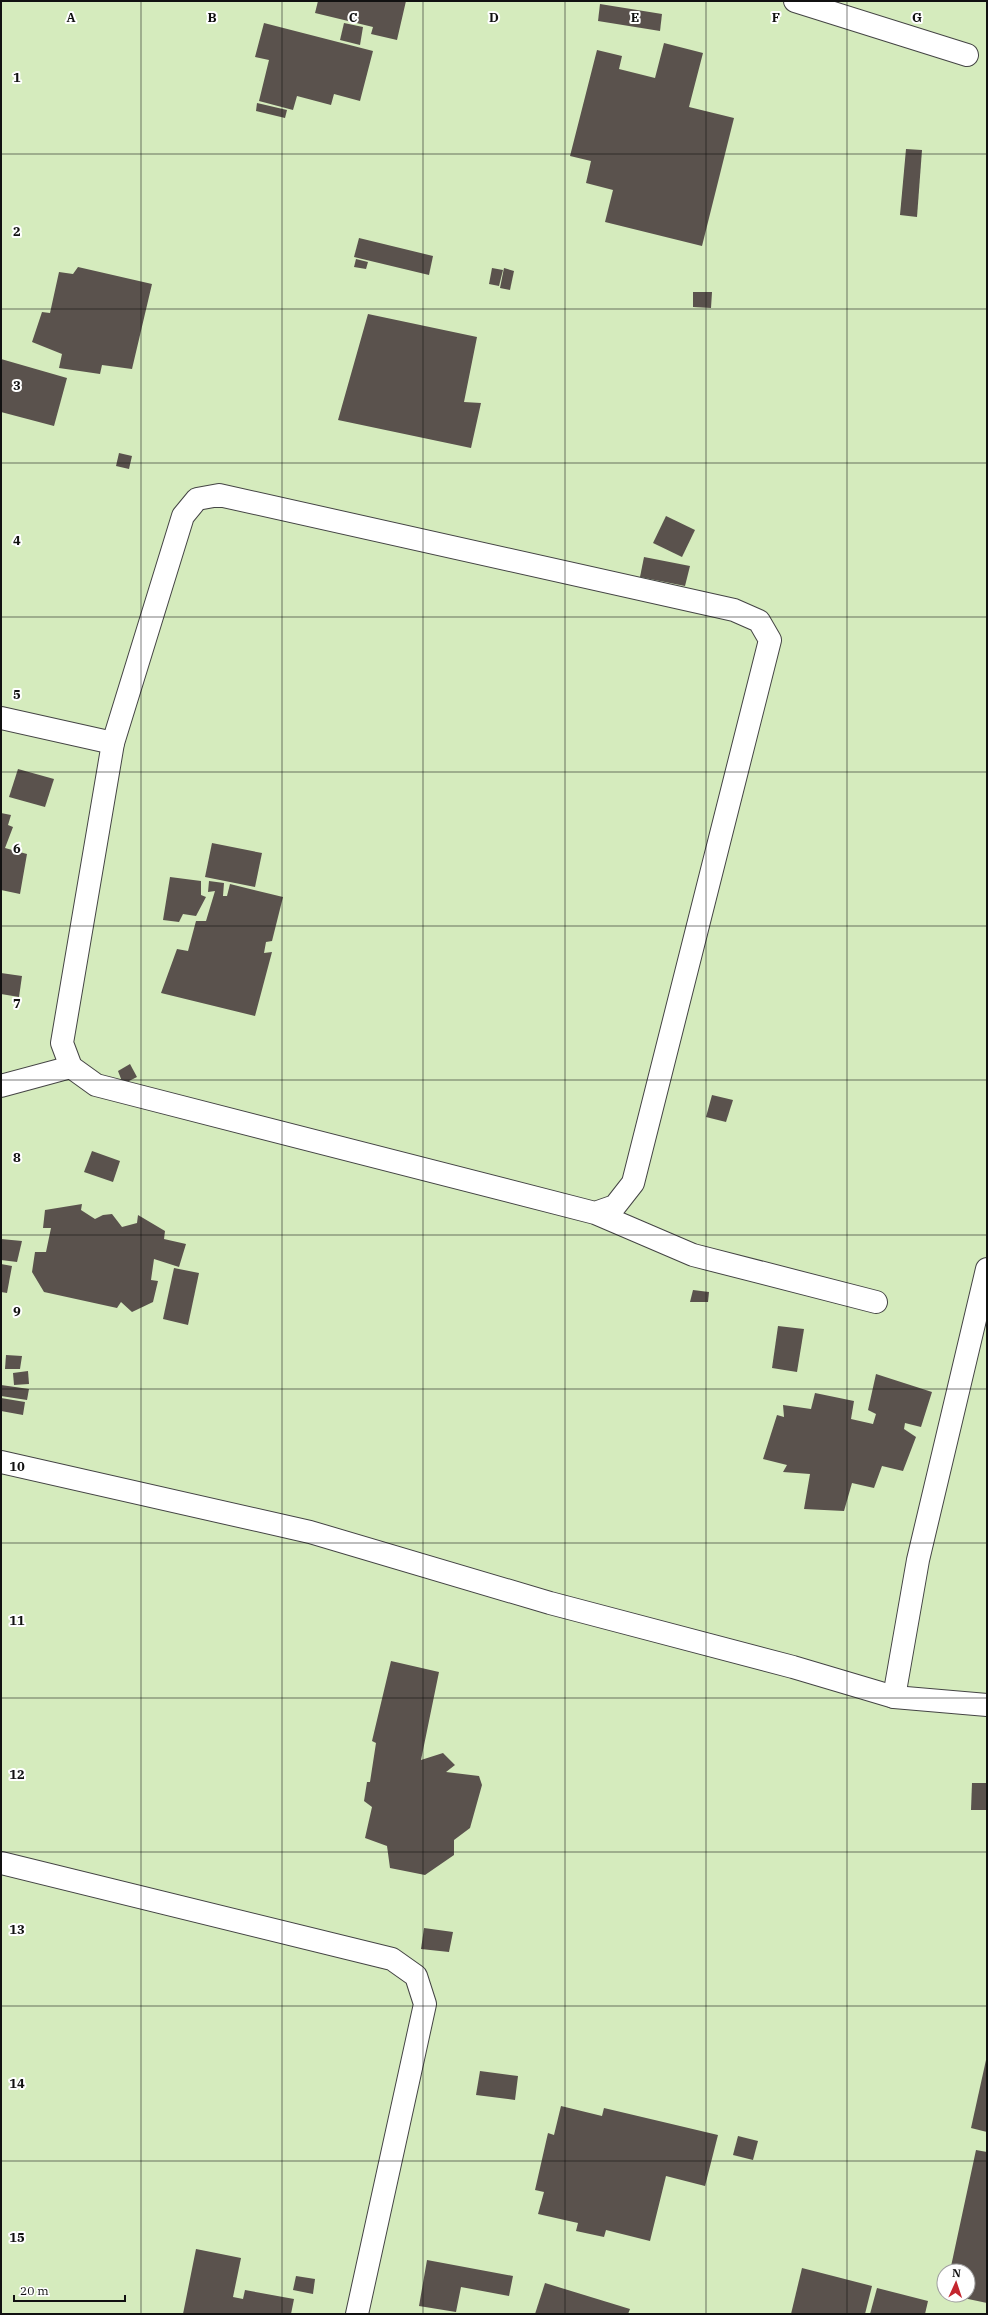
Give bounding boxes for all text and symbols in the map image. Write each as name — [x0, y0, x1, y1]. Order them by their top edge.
text: A — [66, 9, 76, 26]
text: B — [207, 9, 217, 26]
text: C — [349, 9, 358, 26]
text: D — [489, 9, 499, 26]
text: E — [631, 9, 639, 26]
text: F — [772, 9, 780, 26]
text: G — [912, 9, 922, 26]
text: 1 — [13, 69, 21, 86]
text: 2 — [13, 223, 21, 240]
text: 3 — [13, 377, 21, 394]
text: 4 — [13, 532, 21, 549]
text: 5 — [13, 686, 21, 703]
text: 6 — [13, 840, 21, 857]
text: 7 — [13, 995, 21, 1012]
text: 8 — [13, 1149, 21, 1166]
text: 9 — [13, 1303, 21, 1320]
text: 10 — [9, 1458, 25, 1475]
text: 11 — [9, 1612, 25, 1629]
text: 12 — [9, 1766, 25, 1783]
text: 13 — [9, 1921, 25, 1938]
text: 14 — [9, 2075, 25, 2092]
text: 15 — [9, 2229, 25, 2246]
north arrow — [936, 2263, 976, 2303]
text: N — [952, 2266, 962, 2280]
scale bar — [14, 2277, 125, 2303]
text: 20 m — [20, 2283, 49, 2298]

